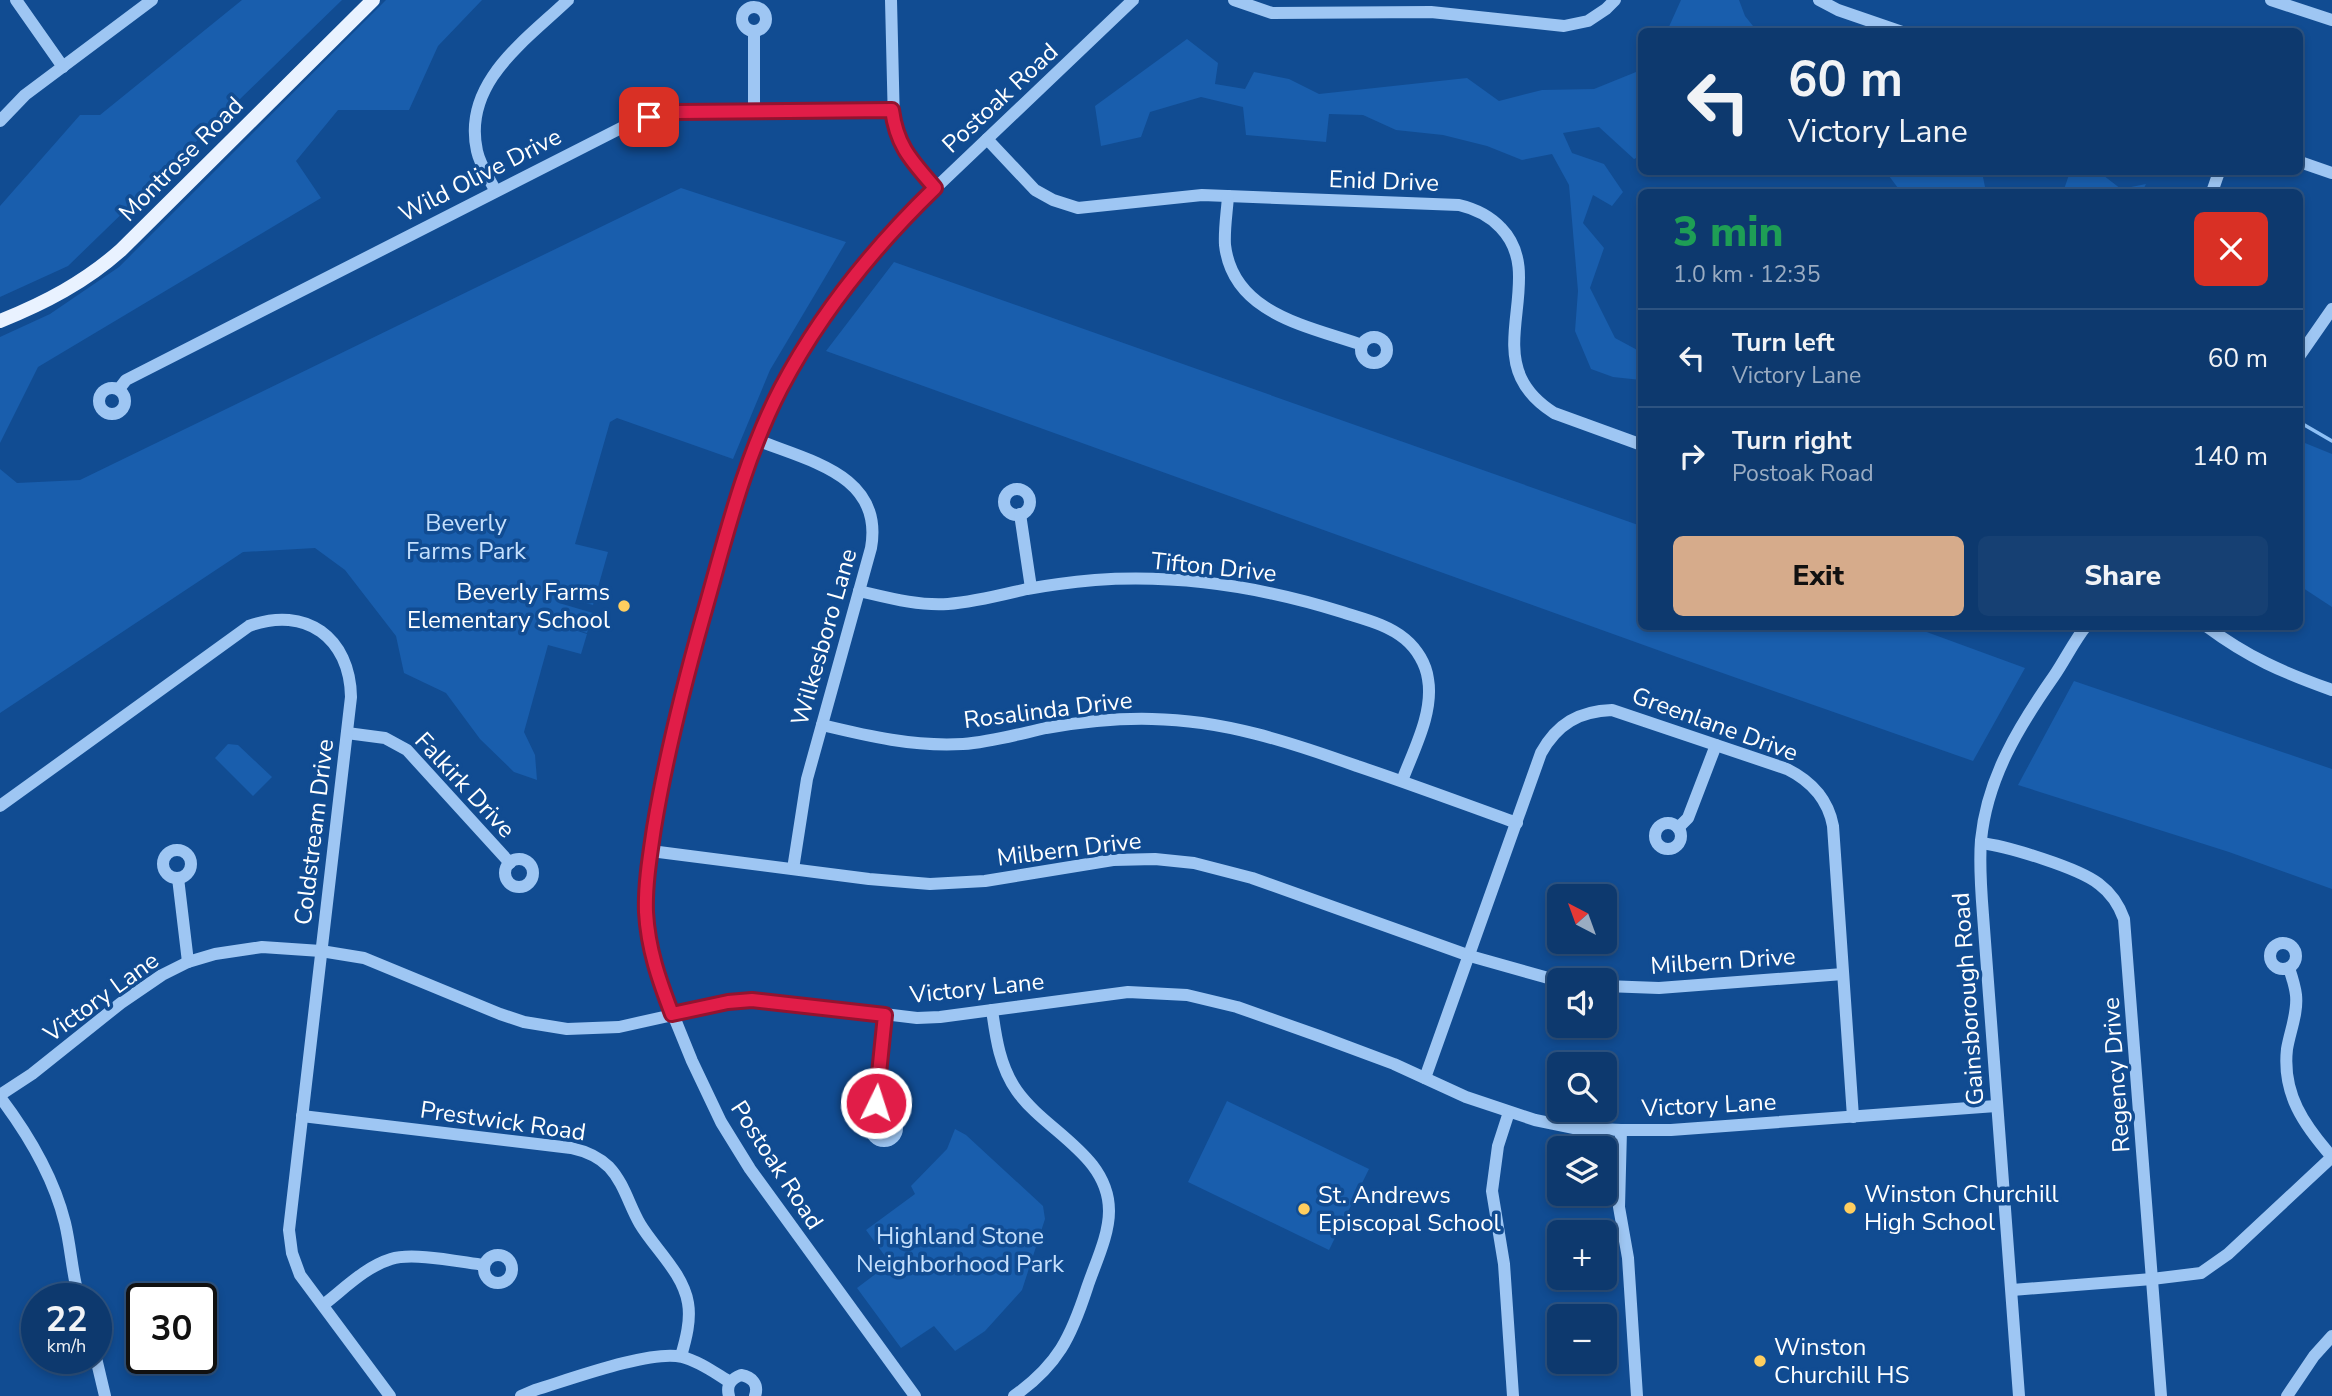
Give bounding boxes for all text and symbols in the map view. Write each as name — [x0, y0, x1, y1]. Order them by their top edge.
street label: Postoak Road — [935, 36, 1065, 160]
text: 60 m — [1788, 46, 1903, 113]
icon: left — [1673, 56, 1764, 147]
pin — [619, 87, 679, 147]
street label: Montrose Road — [112, 90, 250, 228]
icon: arrive — [630, 98, 668, 136]
text: Victory Lane — [1788, 110, 1968, 153]
street label: Wild Olive Drive — [393, 120, 567, 230]
street label: Enid Drive — [1328, 163, 1440, 199]
text: 3 min — [1673, 204, 1783, 261]
button: close — [2194, 212, 2268, 286]
text: 1.0 km · 12:35 — [1673, 259, 1820, 290]
text: Turn left — [1732, 325, 1835, 360]
icon: left — [1673, 339, 1711, 377]
text: 60 m — [2208, 341, 2268, 376]
text: Victory Lane — [1732, 360, 1861, 391]
text: Turn right — [1732, 423, 1851, 458]
icon: right — [1673, 437, 1711, 475]
text: 140 m — [2192, 439, 2268, 474]
text: Postoak Road — [1732, 458, 1874, 489]
park label: Beverly Farms Park — [406, 507, 527, 567]
button: Exit — [1673, 536, 1964, 616]
button: Share — [1978, 536, 2268, 616]
street label: Wilkesboro Lane — [783, 545, 865, 729]
street label: Tifton Drive — [1150, 545, 1278, 589]
place label: Beverly Farms Elementary School — [407, 576, 610, 636]
marker: Beverly Farms Elementary School — [616, 598, 632, 614]
street label: Greenlane Drive — [1628, 679, 1802, 769]
street label: Rosalinda Drive — [962, 684, 1134, 736]
street label: Falkirk Drive — [408, 725, 522, 845]
street label: Coldstream Drive — [287, 737, 341, 927]
street label: Milbern Drive — [995, 824, 1143, 874]
north arrow — [1547, 884, 1617, 954]
map controls — [1547, 884, 1617, 1374]
street label: Gainsborough Road — [1945, 892, 1991, 1106]
street label: Milbern Drive — [1649, 940, 1797, 982]
street label: Victory Lane — [36, 944, 165, 1050]
street label: Victory Lane — [907, 965, 1046, 1011]
button: sound — [1547, 968, 1617, 1038]
street label: Regency Drive — [2095, 996, 2137, 1154]
button: search — [1547, 1052, 1617, 1122]
position arrow — [839, 1066, 913, 1140]
street label: Victory Lane — [1640, 1085, 1777, 1125]
street label: Prestwick Road — [418, 1094, 588, 1148]
street label: Postoak Road — [723, 1094, 831, 1236]
button: layers — [1547, 1136, 1617, 1206]
place label: Winston Churchill High School — [1864, 1178, 2059, 1238]
place label: St. Andrews Episcopal School — [1318, 1179, 1501, 1239]
marker: Winston Churchill High School — [1842, 1200, 1858, 1216]
marker: St. Andrews Episcopal School — [1296, 1201, 1312, 1217]
park label: Highland Stone Neighborhood Park — [856, 1220, 1065, 1280]
button: + — [1547, 1220, 1617, 1290]
speed limit sign: 30 — [126, 1283, 217, 1374]
text: 22 — [45, 1296, 88, 1343]
button: − — [1547, 1304, 1617, 1374]
place label: Winston Churchill HS — [1774, 1331, 1909, 1391]
text: km/h — [47, 1334, 86, 1358]
marker: Winston Churchill HS — [1752, 1353, 1768, 1369]

